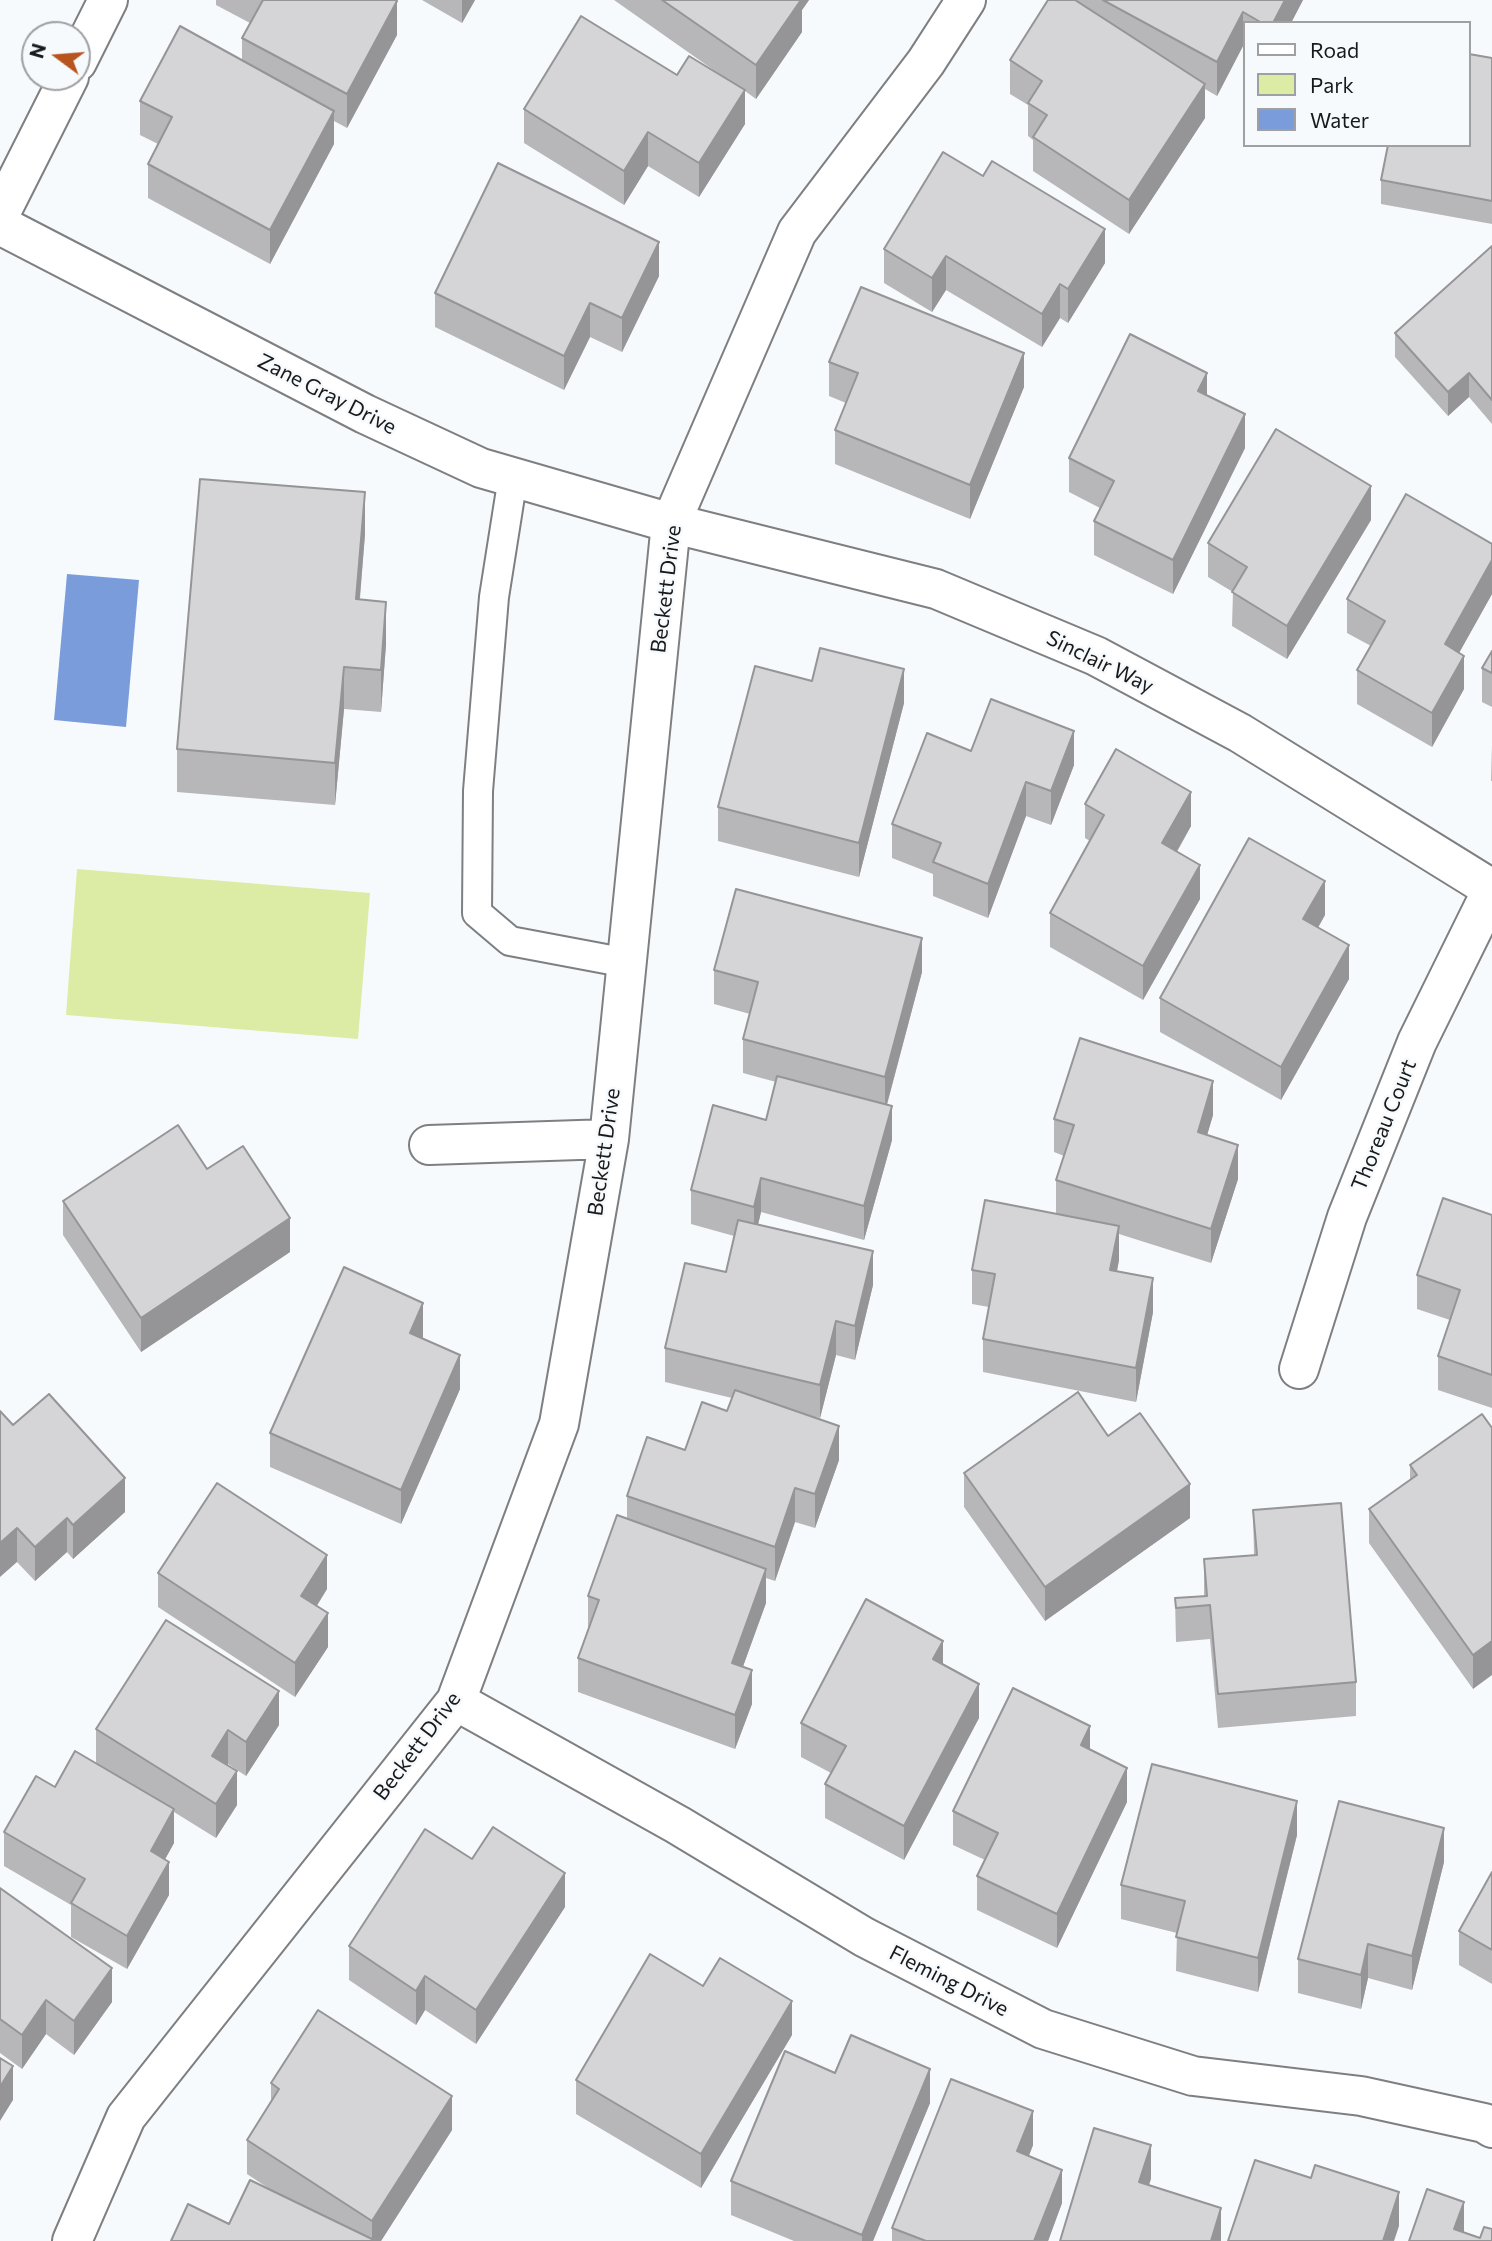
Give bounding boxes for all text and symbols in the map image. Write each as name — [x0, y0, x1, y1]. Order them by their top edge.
north arrow — [21, 21, 91, 91]
legend — [1244, 21, 1471, 147]
text: Road — [1310, 37, 1359, 62]
text: N — [24, 41, 50, 61]
text: Park — [1310, 72, 1354, 97]
text: Water — [1310, 107, 1369, 132]
street label: Zane Gray Drive — [253, 348, 401, 440]
street label: Beckett Drive — [646, 524, 686, 654]
street label: Sinclair Way — [1042, 625, 1158, 699]
street label: Thoreau Court — [1346, 1056, 1422, 1194]
street label: Beckett Drive — [583, 1086, 625, 1218]
street label: Beckett Drive — [368, 1687, 466, 1805]
street label: Fleming Drive — [885, 1940, 1013, 2022]

